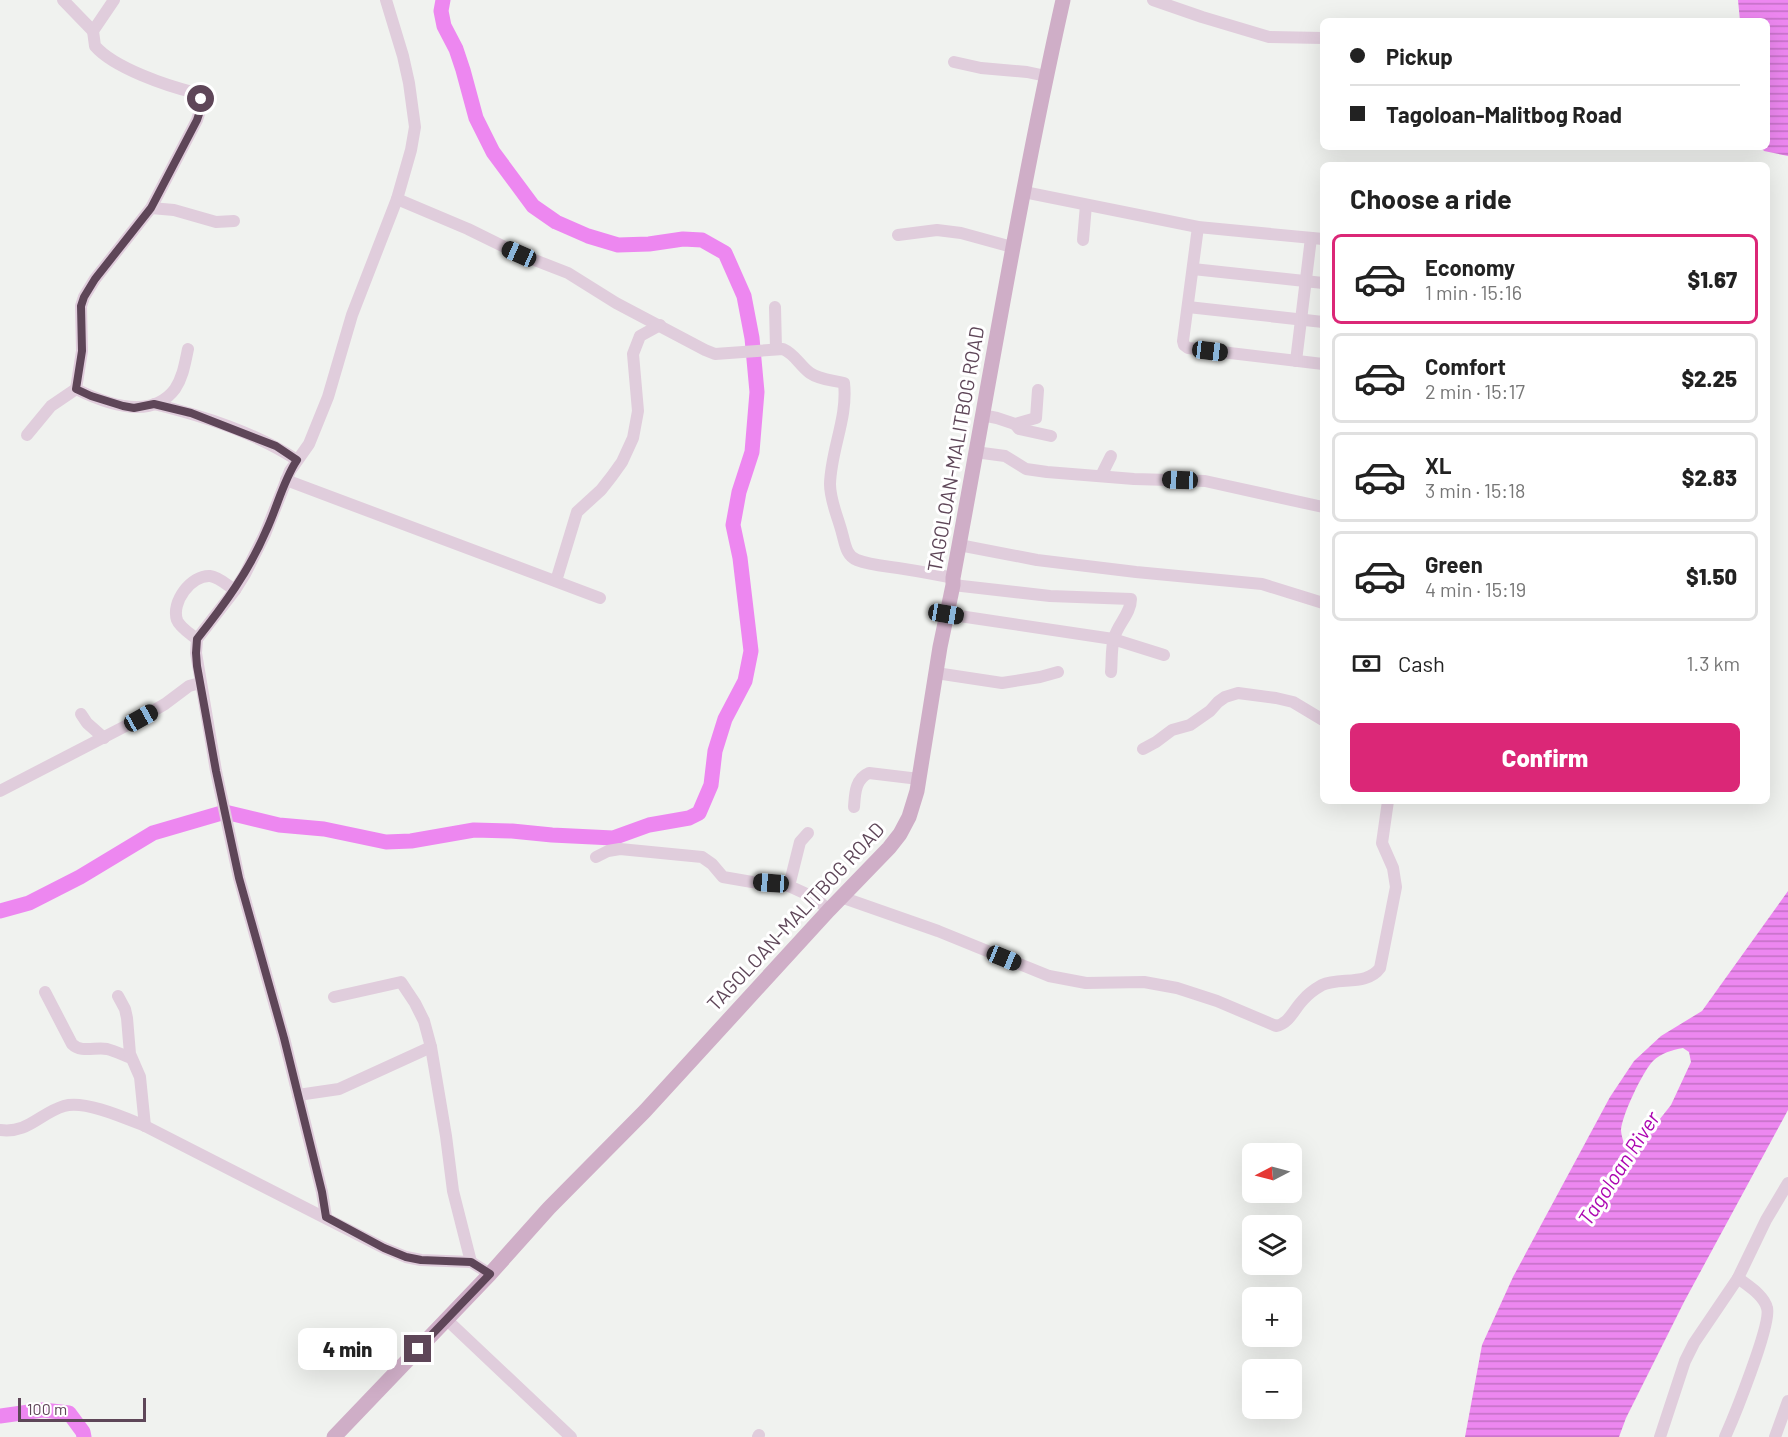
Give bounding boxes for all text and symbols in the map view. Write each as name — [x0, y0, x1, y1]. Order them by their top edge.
text: Pickup — [1386, 43, 1453, 69]
route start — [187, 85, 214, 112]
text: Tagoloan-Malitbog Road — [1386, 101, 1622, 127]
text: Choose a ride — [1350, 182, 1512, 214]
car — [499, 238, 539, 270]
icon: car — [1353, 252, 1407, 306]
text: Economy — [1425, 254, 1515, 280]
text: $1.67 — [1688, 266, 1737, 292]
text: 1 min · 15:16 — [1425, 280, 1522, 304]
street label: TAGOLOAN-MALITBOG ROAD — [922, 324, 988, 574]
car — [1191, 340, 1229, 362]
icon: car — [1353, 351, 1407, 405]
text: Comfort — [1425, 353, 1506, 379]
text: $2.25 — [1681, 365, 1737, 391]
text: 2 min · 15:17 — [1425, 379, 1525, 403]
icon: car — [1353, 450, 1407, 504]
text: XL — [1425, 452, 1451, 478]
text: $2.83 — [1682, 464, 1737, 490]
car — [1162, 470, 1198, 490]
text: 3 min · 15:18 — [1425, 478, 1525, 502]
icon: car — [1353, 549, 1407, 603]
text: Green — [1425, 551, 1483, 577]
text: $1.50 — [1686, 563, 1737, 589]
text: 4 min · 15:19 — [1425, 577, 1526, 601]
car — [927, 602, 965, 626]
icon: cash — [1350, 647, 1383, 680]
text: Cash — [1398, 650, 1445, 676]
text: 1.3 km — [1687, 651, 1740, 675]
car — [121, 701, 161, 735]
button: Confirm — [1350, 723, 1740, 792]
street label: TAGOLOAN-MALITBOG ROAD — [701, 817, 889, 1015]
car — [752, 873, 790, 893]
car — [984, 943, 1024, 973]
water label: Tagoloan River — [1572, 1106, 1664, 1230]
north arrow — [1242, 1143, 1302, 1203]
map controls — [1242, 1143, 1302, 1419]
button: layers — [1242, 1215, 1302, 1275]
button: + — [1242, 1287, 1302, 1347]
callout: 4 min — [298, 1328, 397, 1370]
route end — [404, 1335, 431, 1362]
text: 4 min — [323, 1337, 372, 1361]
button: − — [1242, 1359, 1302, 1419]
scale bar — [18, 1395, 146, 1422]
text: 100 m — [27, 1399, 67, 1418]

